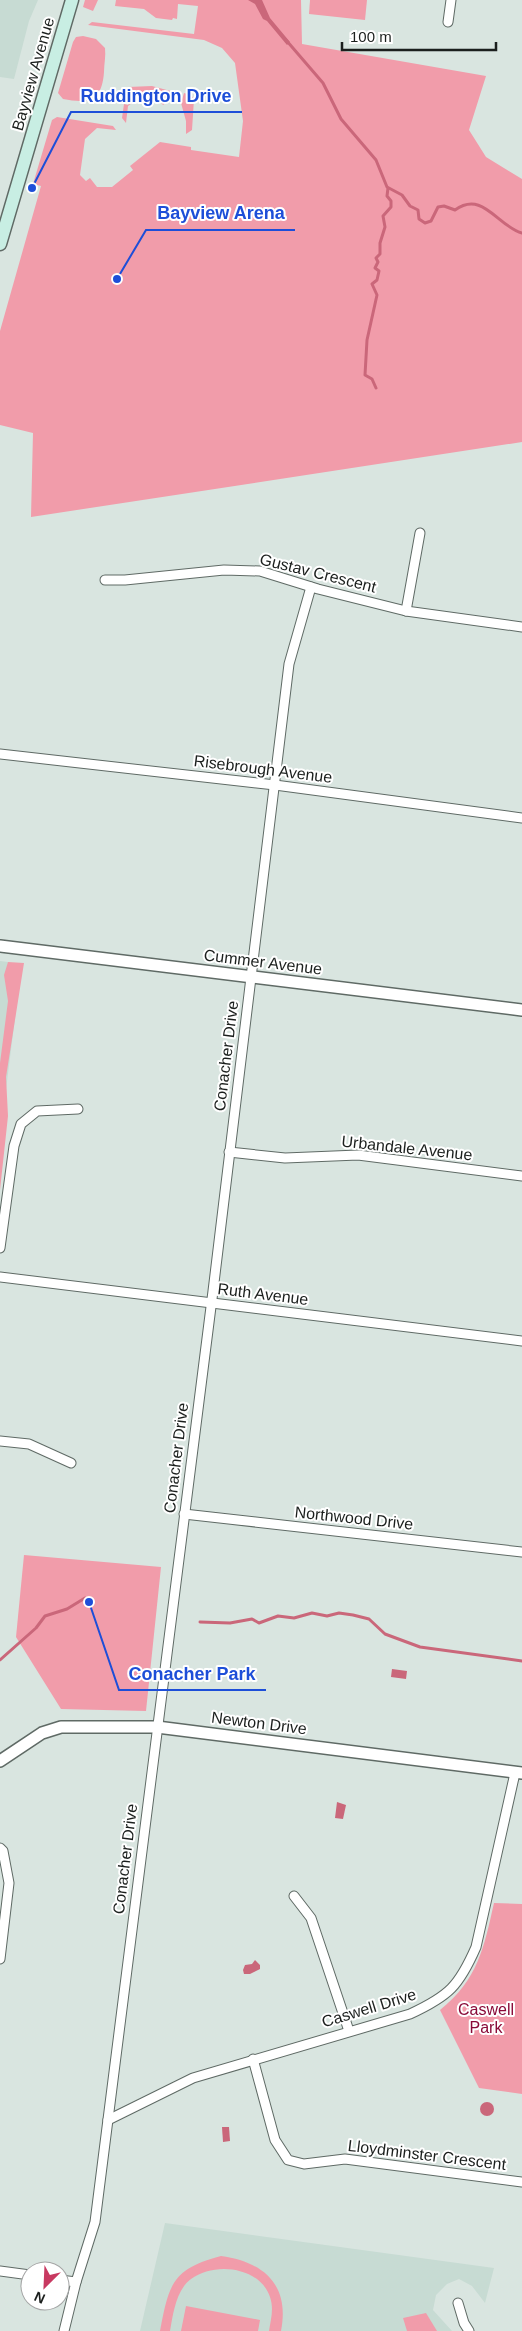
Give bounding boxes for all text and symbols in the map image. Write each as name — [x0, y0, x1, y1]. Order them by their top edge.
street label: Bayview Avenue — [9, 15, 57, 133]
scale bar — [342, 20, 496, 52]
text: 100 m — [350, 28, 392, 45]
callout: Ruddington Drive — [71, 79, 242, 112]
text: Ruddington Drive — [81, 86, 232, 106]
callout: Bayview Arena — [146, 197, 295, 230]
text: Bayview Arena — [157, 203, 286, 223]
street label: Gustav Crescent — [258, 550, 378, 596]
street label: Risebrough Avenue — [193, 752, 333, 786]
street label: Cummer Avenue — [203, 946, 323, 978]
street label: Conacher Drive — [211, 1000, 241, 1112]
street label: Urbandale Avenue — [341, 1133, 473, 1163]
street label: Ruth Avenue — [217, 1280, 309, 1308]
street label: Conacher Drive — [161, 1402, 191, 1514]
street label: Northwood Drive — [294, 1503, 414, 1533]
callout: Conacher Park — [119, 1657, 266, 1690]
text: Conacher Park — [128, 1664, 257, 1684]
street label: Newton Drive — [210, 1709, 308, 1737]
street label: Conacher Drive — [110, 1803, 140, 1915]
street label: Caswell Drive — [320, 1986, 418, 2030]
park label: Caswell Park — [458, 2001, 514, 2036]
street label: Lloydminster Crescent — [347, 2137, 508, 2173]
north arrow — [20, 2261, 70, 2311]
text: N — [32, 2289, 48, 2307]

